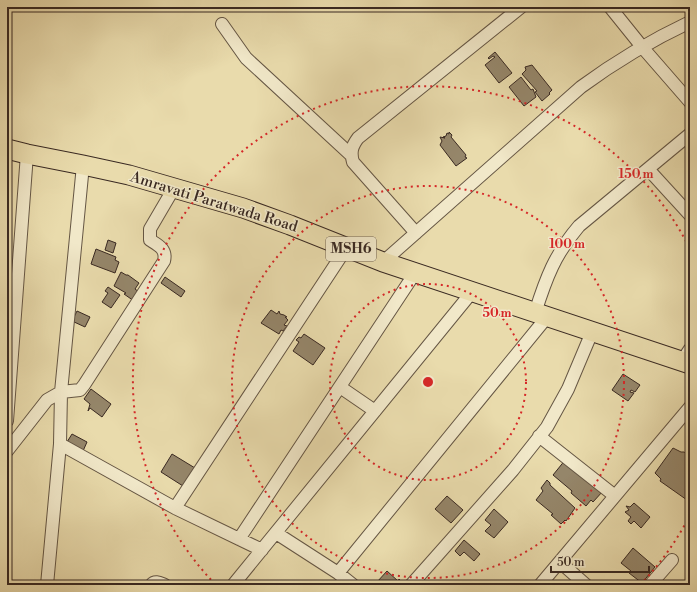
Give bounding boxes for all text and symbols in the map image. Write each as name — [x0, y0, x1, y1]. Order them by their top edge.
street label: Amravati Paratwada Road — [127, 167, 300, 237]
text: 150 m — [619, 167, 653, 182]
road number: MSH6 — [326, 237, 376, 261]
text: 100 m — [549, 237, 585, 252]
text: 50 m — [482, 306, 512, 321]
centre of rings — [421, 375, 435, 389]
scale bar — [551, 548, 649, 574]
text: 50 m — [557, 555, 585, 570]

